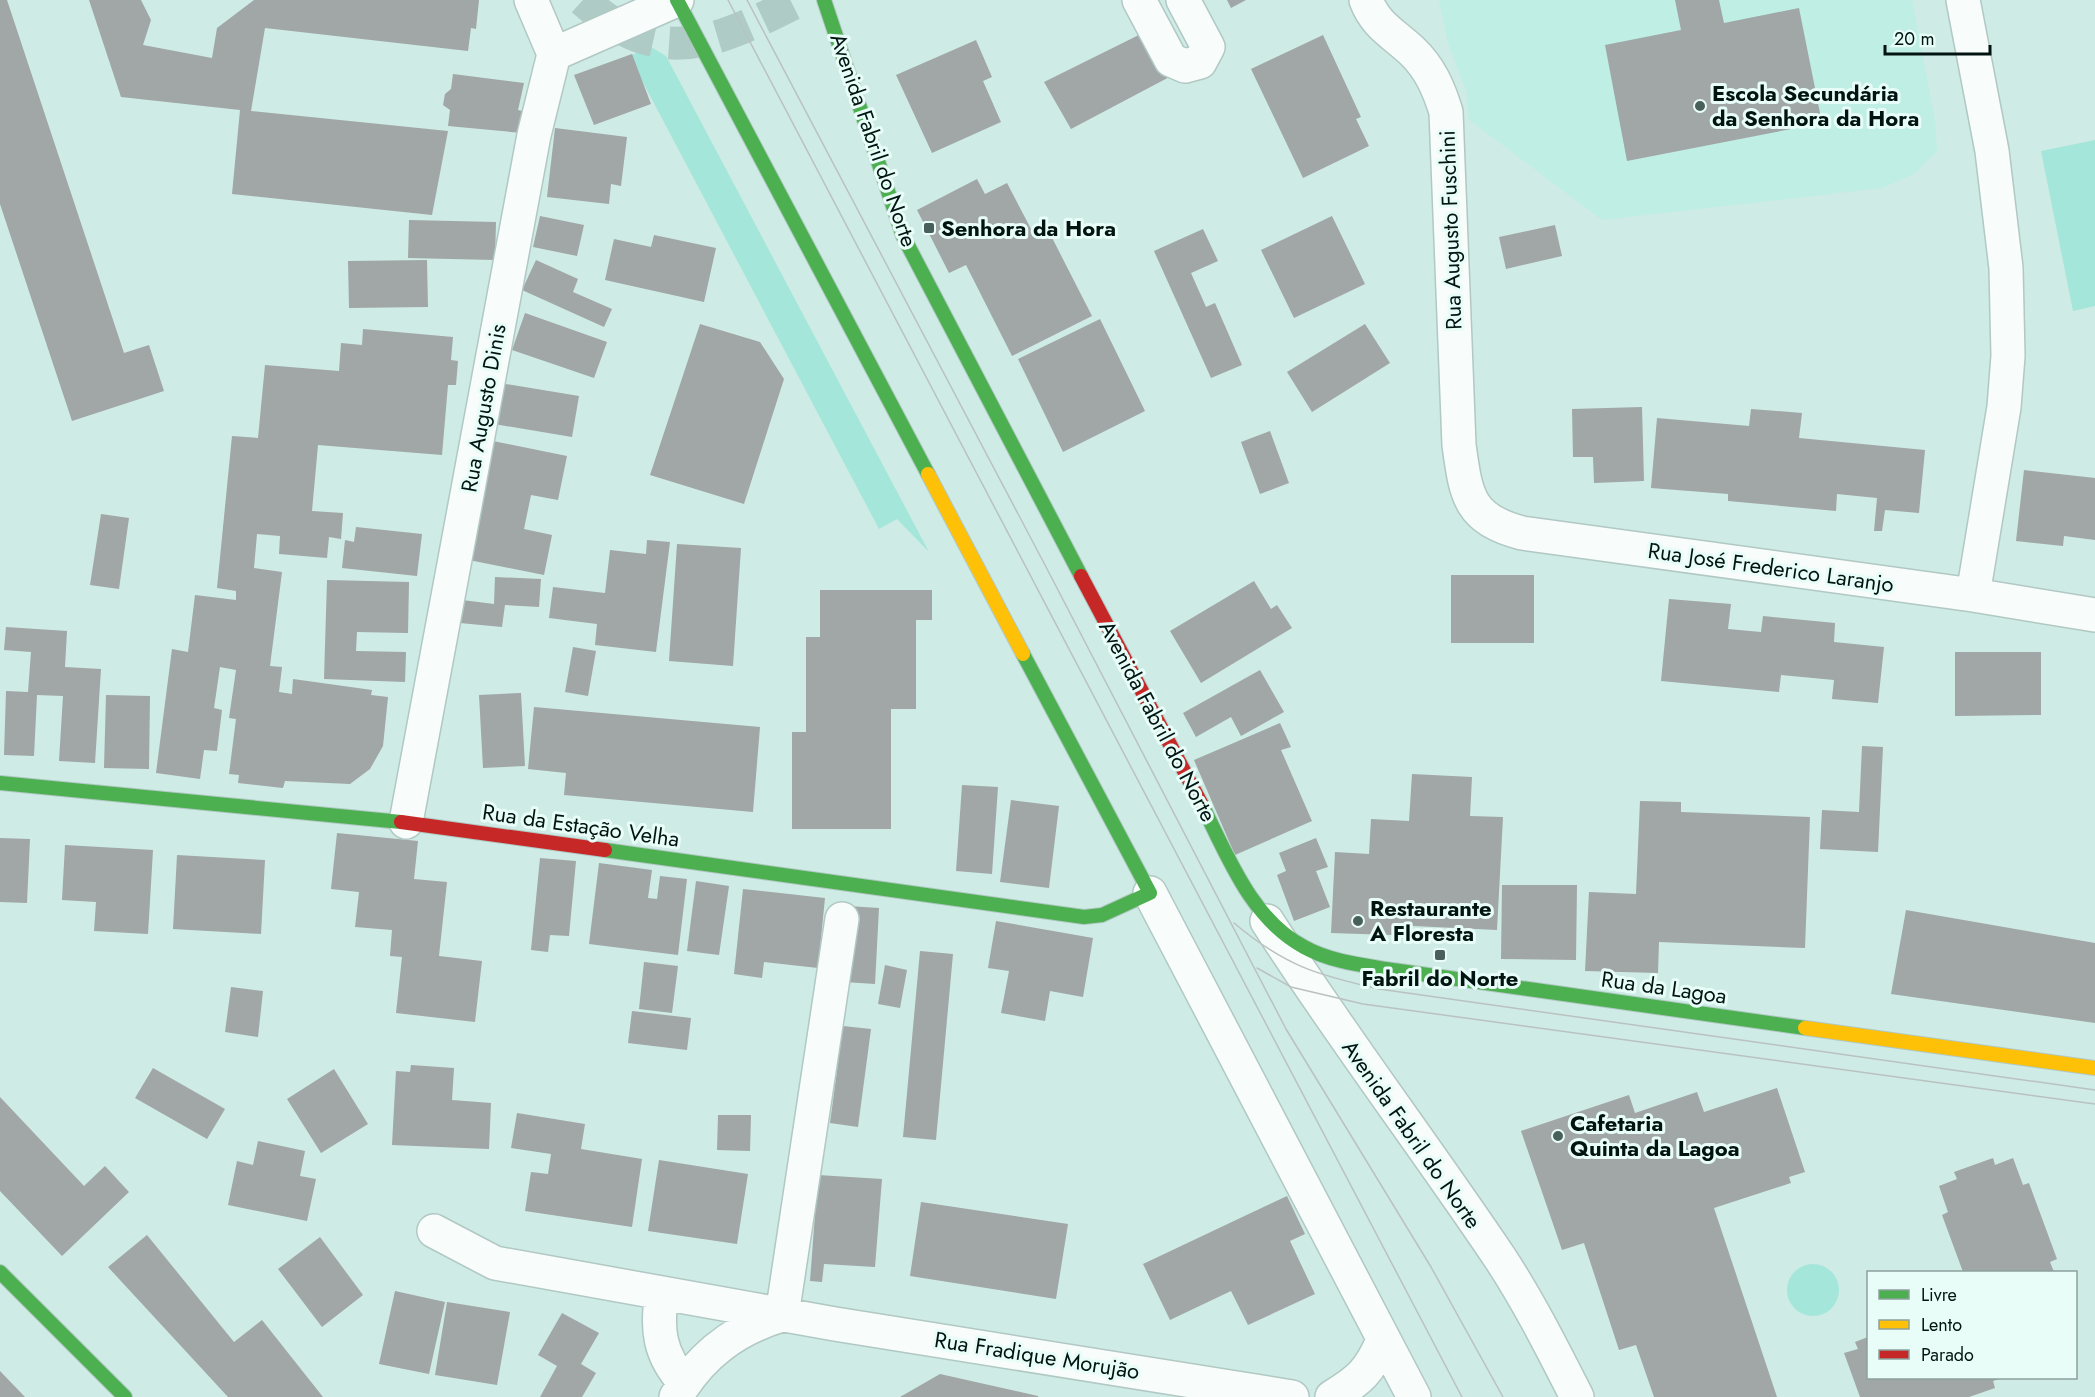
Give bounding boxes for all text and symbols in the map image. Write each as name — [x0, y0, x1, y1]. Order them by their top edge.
scale bar — [1885, 18, 1990, 56]
text: 20 m — [1894, 26, 1934, 52]
street label: Avenida Fabril do Norte — [822, 29, 926, 251]
place label: Escola Secundária da Senhora da Hora — [1712, 77, 1919, 134]
marker: Escola Secundária da Senhora da Hora — [1693, 99, 1707, 113]
street label: Rua Augusto Fuschini — [1431, 130, 1469, 330]
place label: Senhora da Hora — [941, 212, 1116, 244]
marker: Senhora da Hora — [922, 221, 936, 235]
street label: Rua Augusto Dinis — [452, 321, 514, 495]
street label: Rua José Frederico Laranjo — [1646, 534, 1896, 600]
street label: Avenida Fabril do Norte — [1091, 615, 1225, 827]
street label: Rua da Estação Velha — [480, 795, 682, 855]
place label: Restaurante A Floresta — [1369, 892, 1492, 949]
marker: Restaurante A Floresta — [1351, 914, 1365, 928]
marker: Fabril do Norte — [1433, 948, 1447, 962]
place label: Fabril do Norte — [1362, 962, 1518, 994]
street label: Rua da Lagoa — [1599, 962, 1729, 1012]
street label: Avenida Fabril do Norte — [1335, 1033, 1489, 1235]
place label: Cafetaria Quinta da Lagoa — [1570, 1107, 1740, 1164]
marker: Cafetaria Quinta da Lagoa — [1551, 1129, 1565, 1143]
legend — [1867, 1271, 2077, 1379]
text: Livre — [1921, 1282, 1957, 1308]
text: Lento — [1921, 1312, 1962, 1338]
street label: Rua Fradique Morujão — [932, 1323, 1142, 1387]
text: Parado — [1921, 1342, 1974, 1368]

